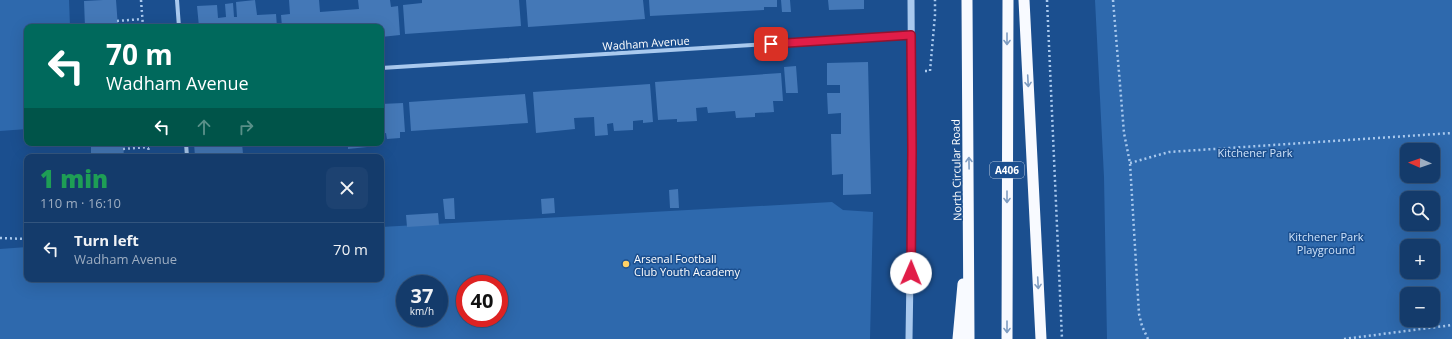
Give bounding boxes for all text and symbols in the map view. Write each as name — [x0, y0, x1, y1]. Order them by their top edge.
pin — [754, 27, 788, 61]
street label: Wadham Avenue — [602, 32, 690, 54]
one-way arrow — [1003, 32, 1011, 45]
icon: arrive — [760, 33, 782, 55]
text: 70 m — [106, 35, 173, 73]
icon: left — [40, 40, 92, 92]
text: Wadham Avenue — [106, 71, 249, 95]
one-way arrow — [1025, 74, 1032, 87]
icon: left — [151, 116, 173, 138]
icon: ahead — [193, 116, 215, 138]
icon: right — [235, 116, 257, 138]
street label: North Circular Road — [948, 119, 964, 221]
north arrow — [1400, 143, 1440, 183]
map controls — [1400, 143, 1440, 327]
park label: Kitchener Park — [1218, 145, 1293, 160]
one-way arrow — [965, 157, 973, 170]
text: 1 min — [40, 162, 108, 195]
road number: A406 — [990, 162, 1024, 178]
button: close — [326, 167, 368, 209]
one-way arrow — [1003, 190, 1011, 203]
button: search — [1400, 191, 1440, 231]
text: 110 m · 16:10 — [40, 194, 121, 212]
park label: Kitchener Park Playground — [1289, 229, 1364, 257]
text: Turn left — [74, 230, 139, 250]
icon: left — [40, 238, 62, 260]
text: 70 m — [333, 239, 368, 259]
button: + — [1400, 239, 1440, 279]
text: Wadham Avenue — [74, 250, 177, 268]
place label: Arsenal Football Club Youth Academy — [634, 251, 741, 279]
position arrow — [890, 252, 932, 294]
marker: Arsenal Football Club Youth Academy — [621, 259, 631, 269]
speed limit sign: 40 — [456, 275, 508, 327]
one-way arrow — [1035, 276, 1042, 289]
text: 37 — [411, 282, 433, 309]
button: − — [1400, 287, 1440, 327]
text: km/h — [410, 304, 434, 318]
one-way arrow — [1003, 320, 1011, 333]

